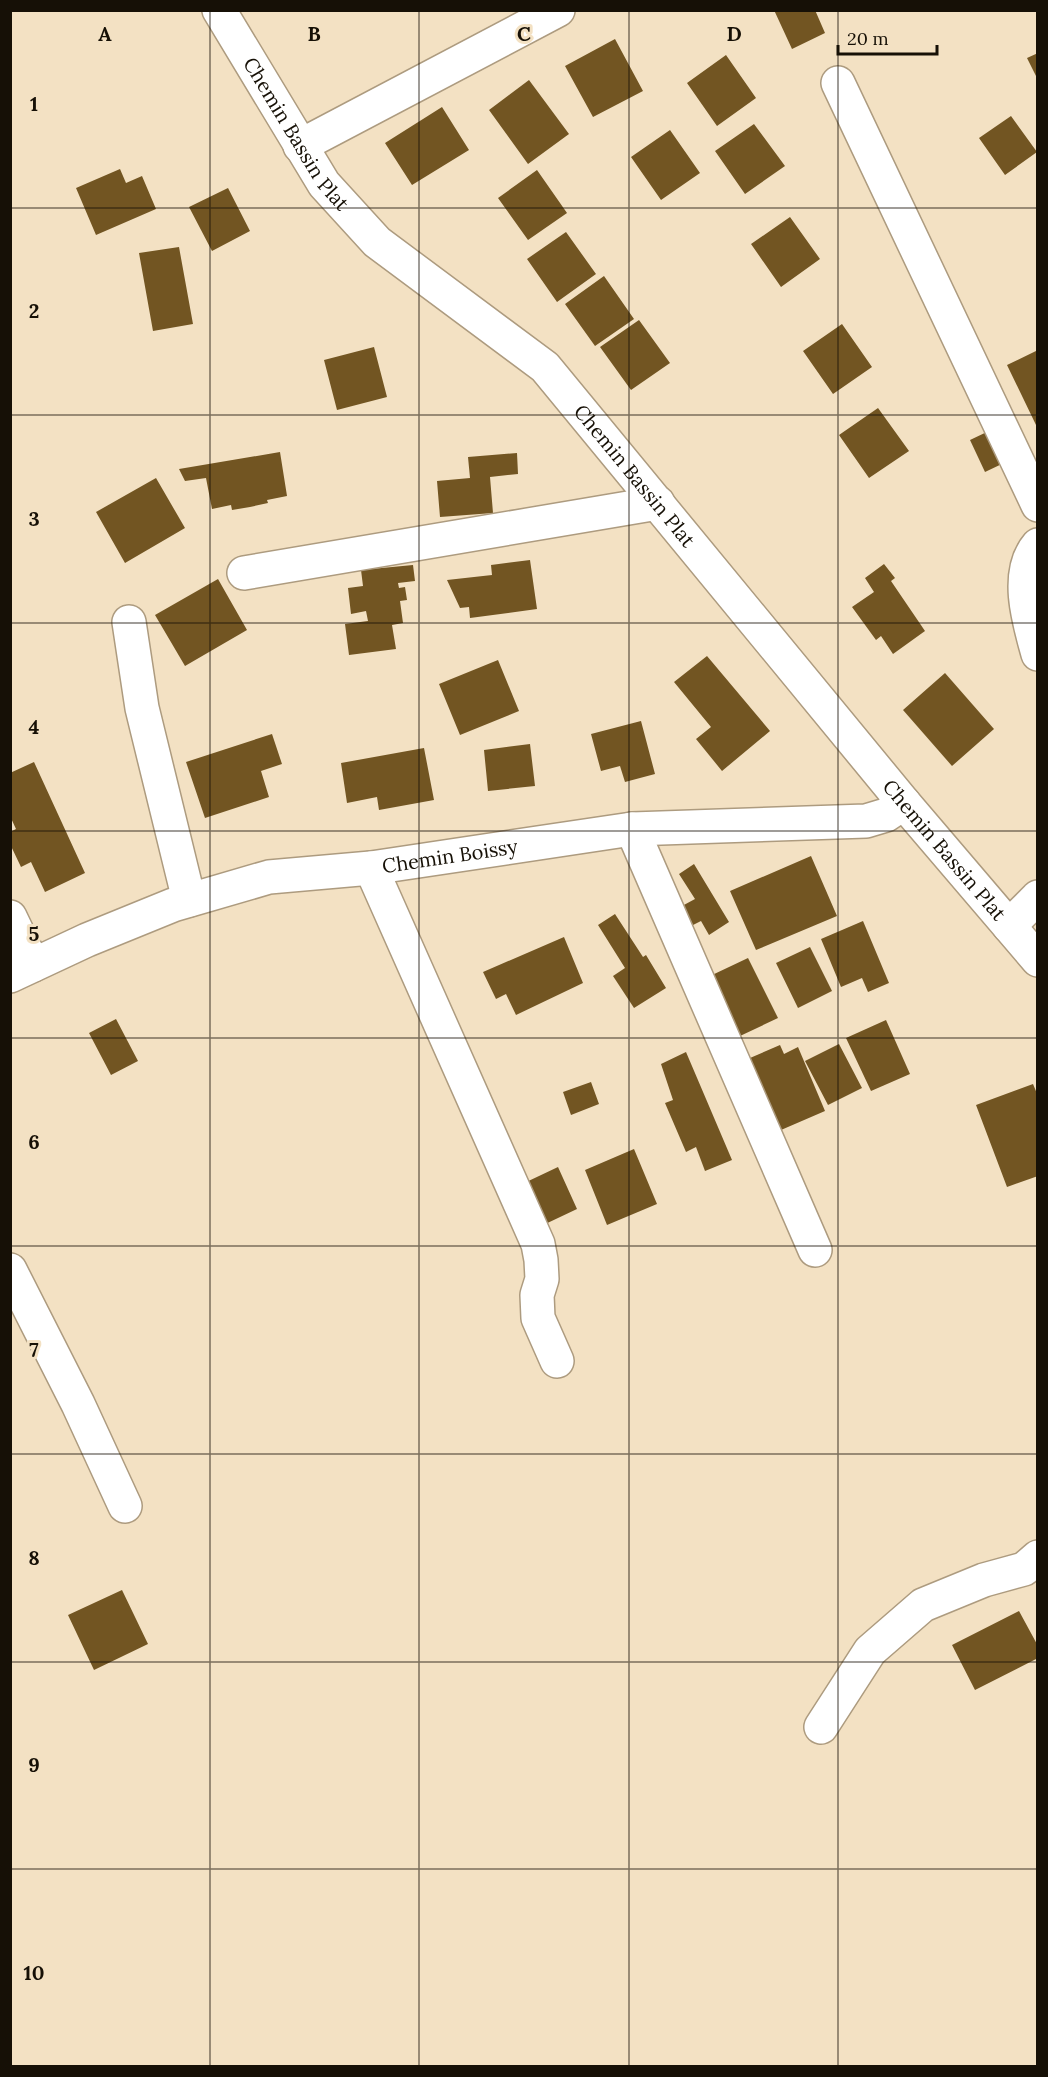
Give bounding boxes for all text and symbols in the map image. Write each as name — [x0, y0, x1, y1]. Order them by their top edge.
scale bar — [838, 18, 937, 56]
text: A — [98, 21, 112, 46]
text: B — [307, 21, 321, 46]
text: C — [517, 21, 531, 46]
text: D — [726, 21, 742, 46]
text: 20 m — [847, 27, 889, 50]
street label: Chemin Bassin Plat — [238, 52, 355, 216]
text: 1 — [30, 91, 38, 116]
text: 2 — [29, 298, 39, 323]
street label: Chemin Bassin Plat — [569, 399, 701, 552]
text: 3 — [28, 506, 40, 531]
text: 4 — [29, 714, 40, 739]
street label: Chemin Bassin Plat — [878, 774, 1012, 926]
street label: Chemin Boissy — [380, 833, 520, 878]
text: 5 — [29, 921, 40, 946]
text: 6 — [28, 1129, 40, 1154]
text: 7 — [29, 1337, 39, 1362]
text: 8 — [28, 1545, 40, 1570]
text: 9 — [28, 1752, 40, 1777]
text: 10 — [24, 1960, 44, 1985]

